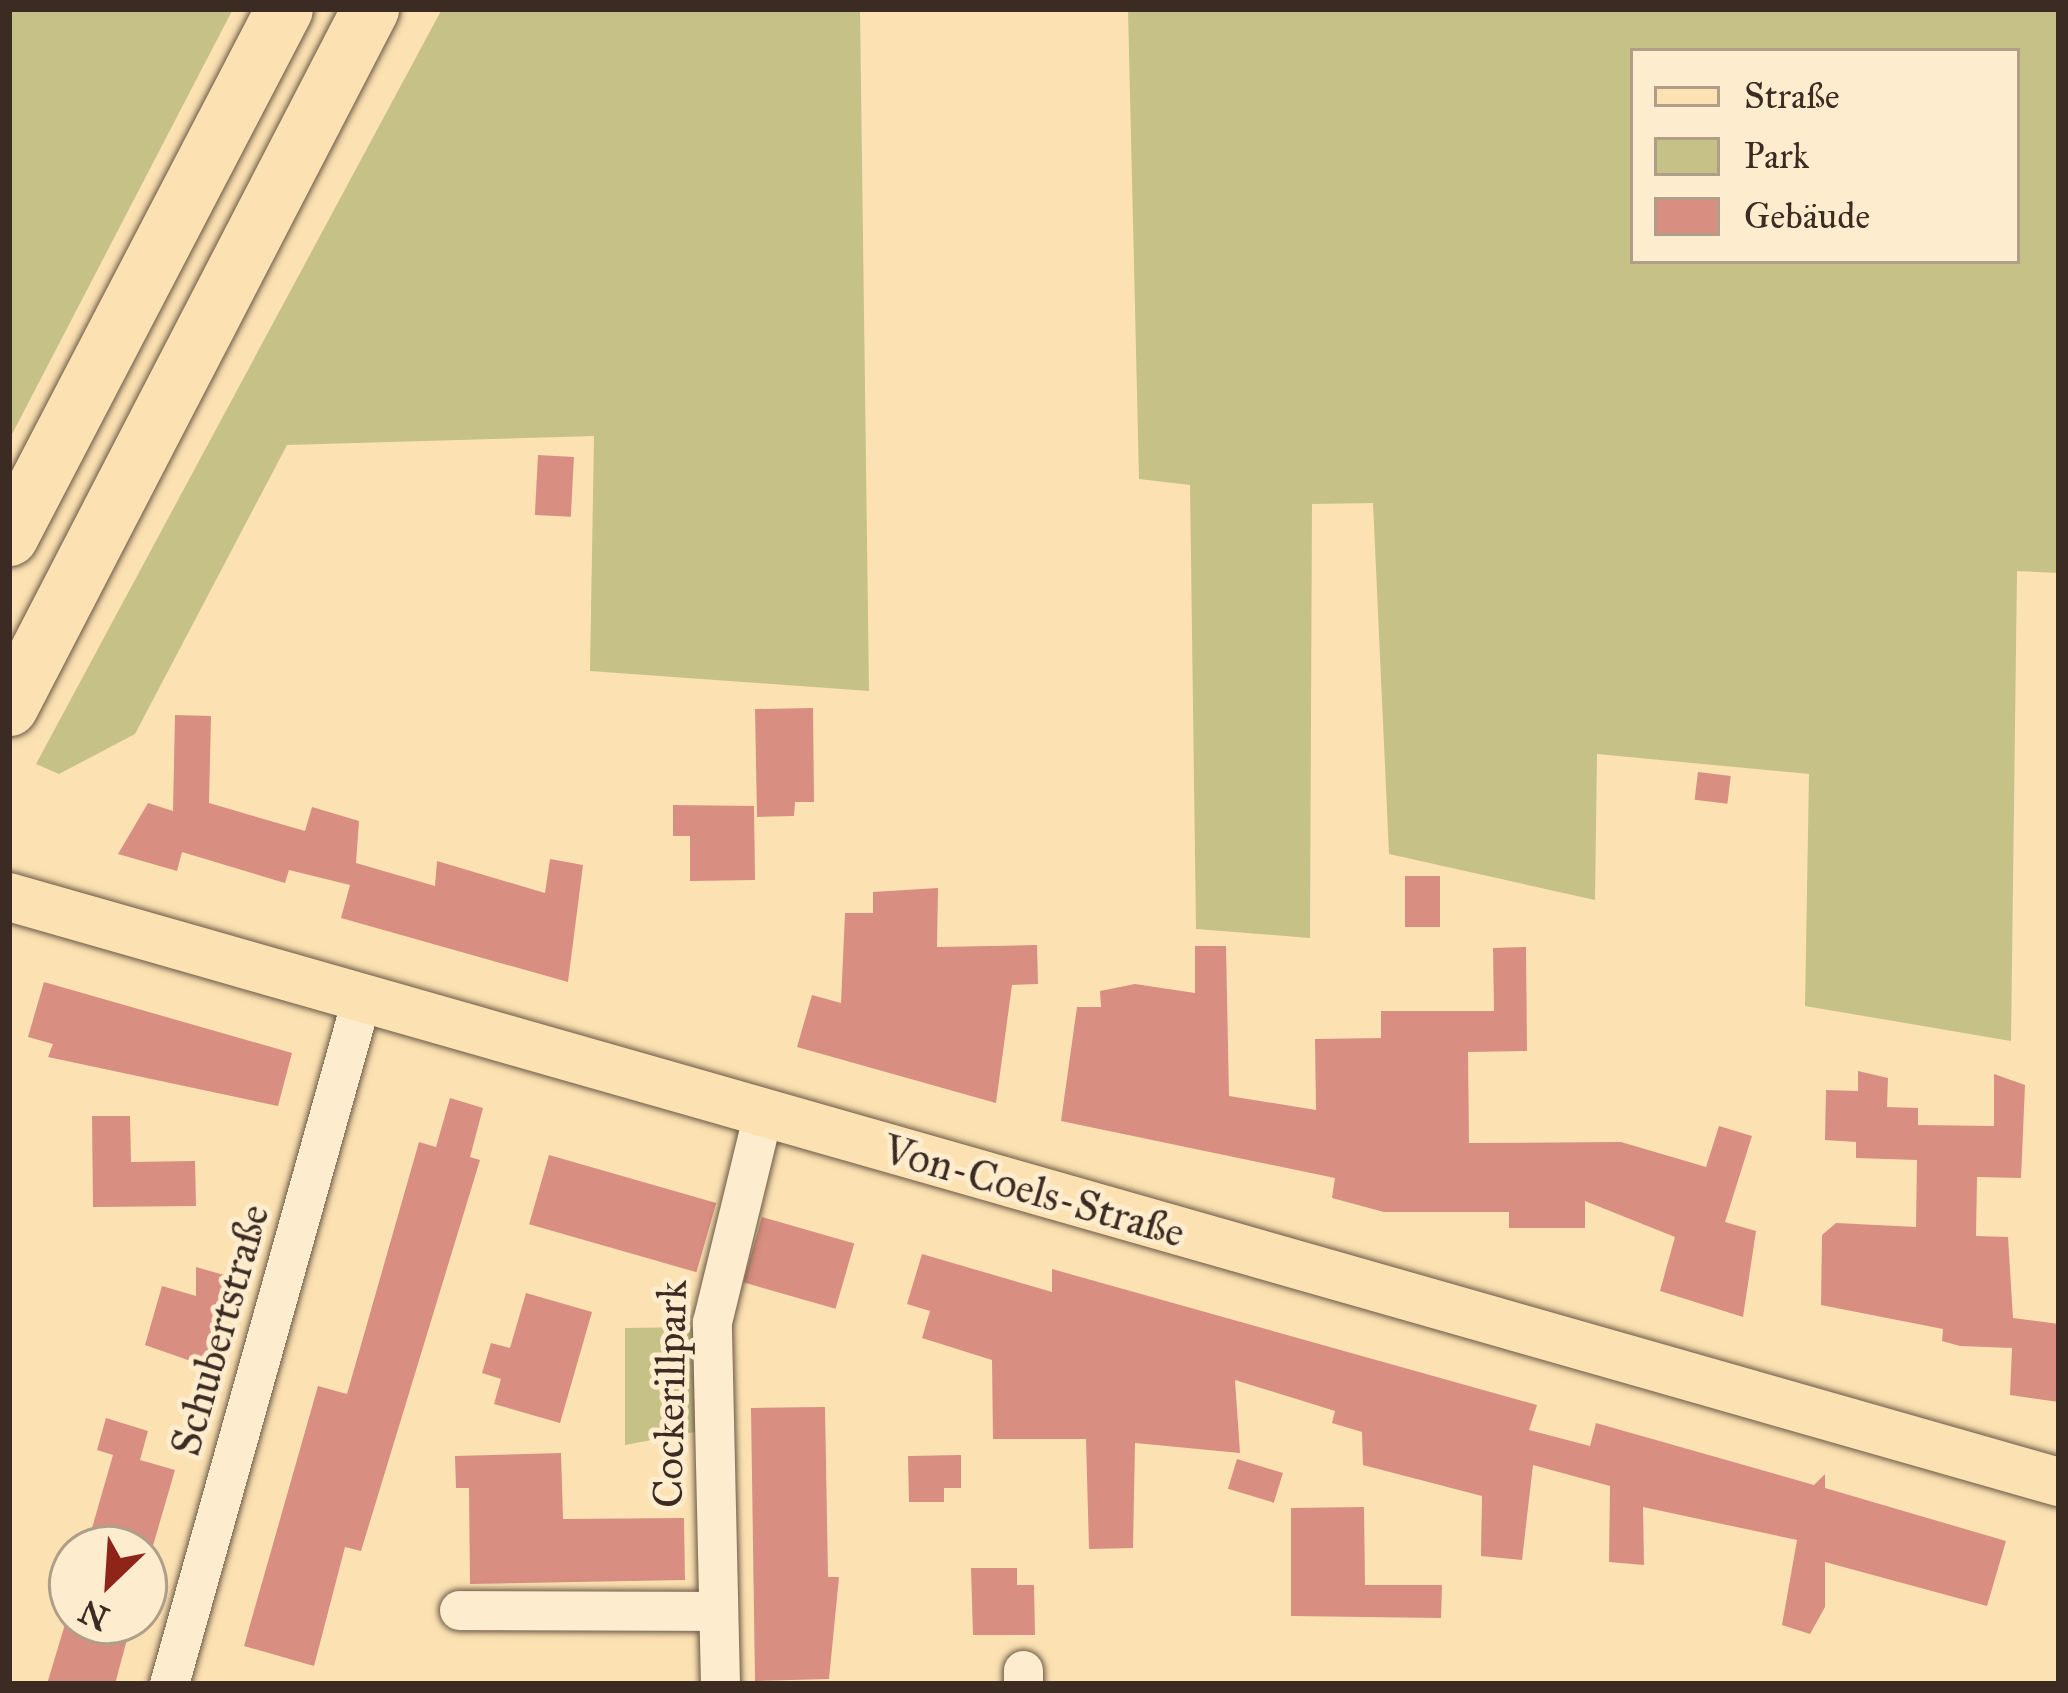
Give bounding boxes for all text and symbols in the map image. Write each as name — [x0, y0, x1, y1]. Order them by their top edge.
legend — [1630, 48, 2020, 264]
text: Straße — [1744, 74, 1840, 118]
text: Park — [1744, 134, 1809, 178]
text: Gebäude — [1744, 194, 1870, 238]
street label: Von-Coels-Straße — [878, 1124, 1190, 1258]
street label: Schubertstraße — [160, 1199, 280, 1461]
street label: Cockerillpark — [643, 1279, 697, 1509]
north arrow — [48, 1525, 168, 1645]
text: N — [73, 1591, 115, 1639]

